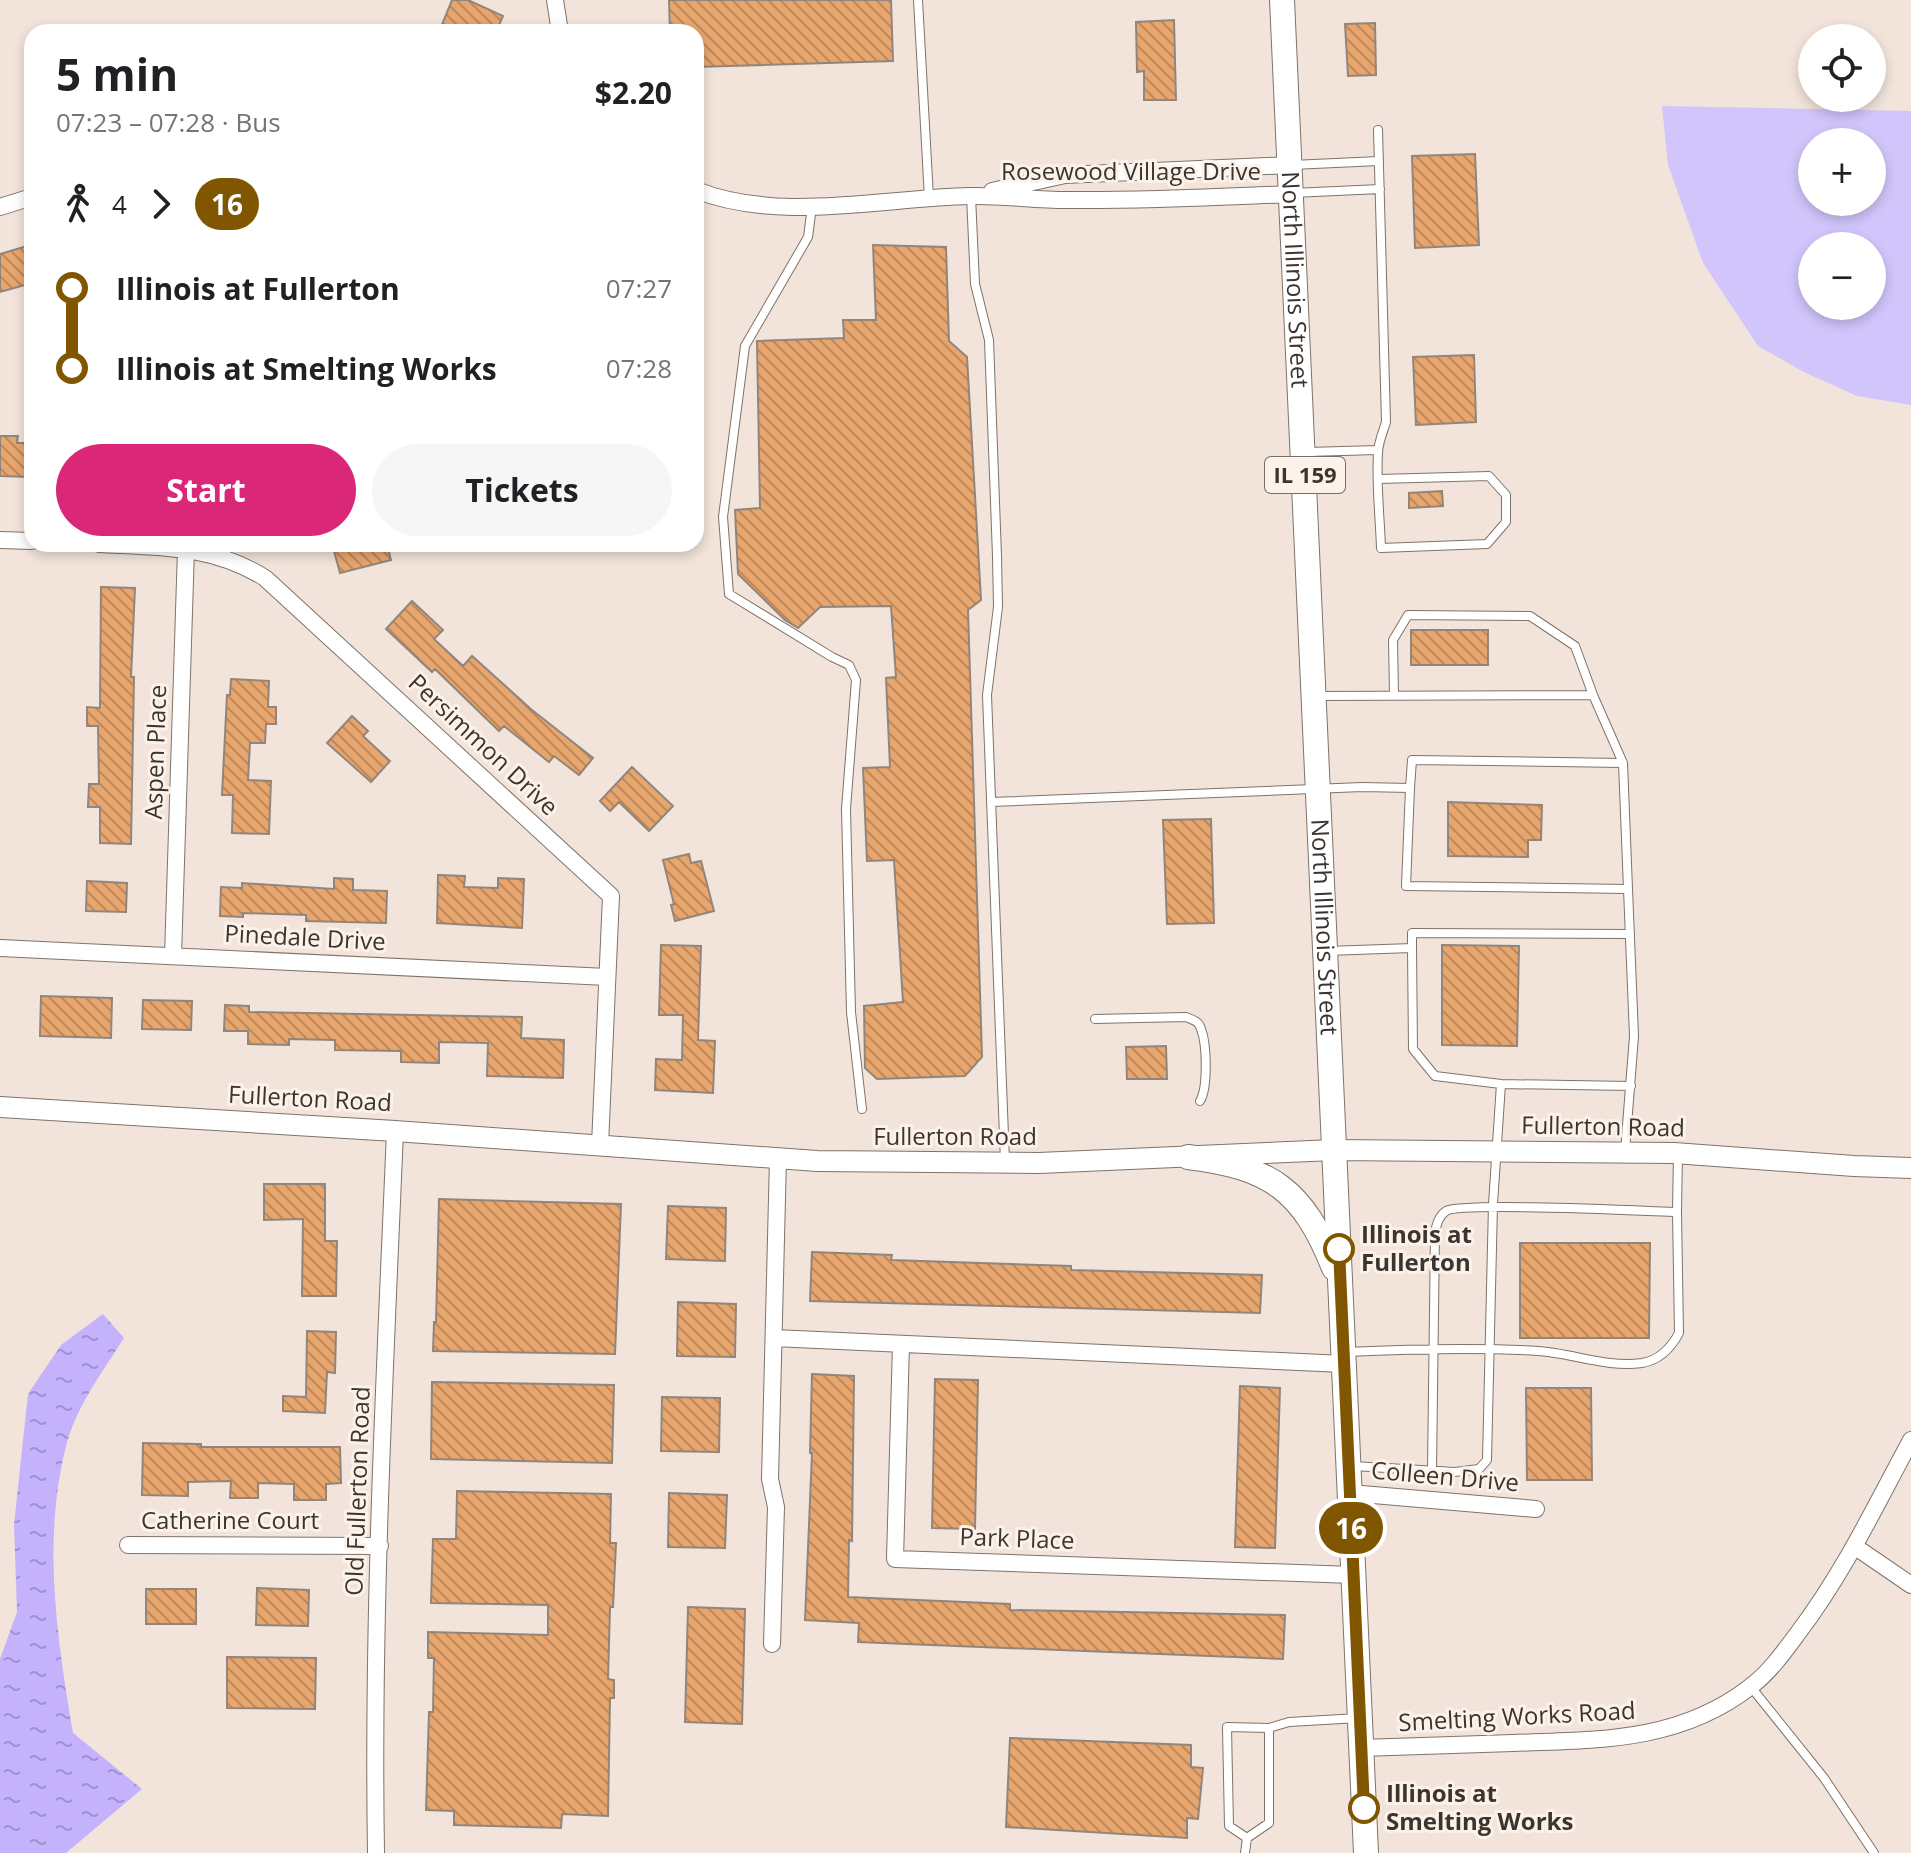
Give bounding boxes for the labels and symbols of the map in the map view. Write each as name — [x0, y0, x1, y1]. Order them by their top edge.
street label: Rosewood Village Drive — [1001, 154, 1261, 187]
street label: North Illinois Street — [1275, 171, 1318, 389]
road number: IL 159 — [1265, 457, 1345, 493]
street label: Persimmon Drive — [402, 666, 566, 822]
street label: Aspen Place — [136, 684, 173, 820]
street label: North Illinois Street — [1304, 818, 1347, 1036]
street label: Pinedale Drive — [224, 916, 386, 957]
street label: Fullerton Road — [227, 1077, 393, 1118]
street label: Fullerton Road — [1521, 1108, 1685, 1143]
street label: Fullerton Road — [873, 1119, 1037, 1152]
place label: Illinois at Fullerton — [1361, 1217, 1472, 1278]
marker: Illinois at Fullerton — [1324, 1234, 1354, 1264]
street label: Old Fullerton Road — [336, 1386, 377, 1596]
street label: Colleen Drive — [1370, 1453, 1520, 1498]
line badge: 16 — [1315, 1502, 1387, 1554]
street label: Catherine Court — [141, 1503, 319, 1536]
street label: Park Place — [959, 1519, 1075, 1556]
street label: Smelting Works Road — [1397, 1693, 1636, 1738]
place label: Illinois at Smelting Works — [1386, 1776, 1573, 1837]
marker: Illinois at Smelting Works — [1349, 1793, 1379, 1823]

